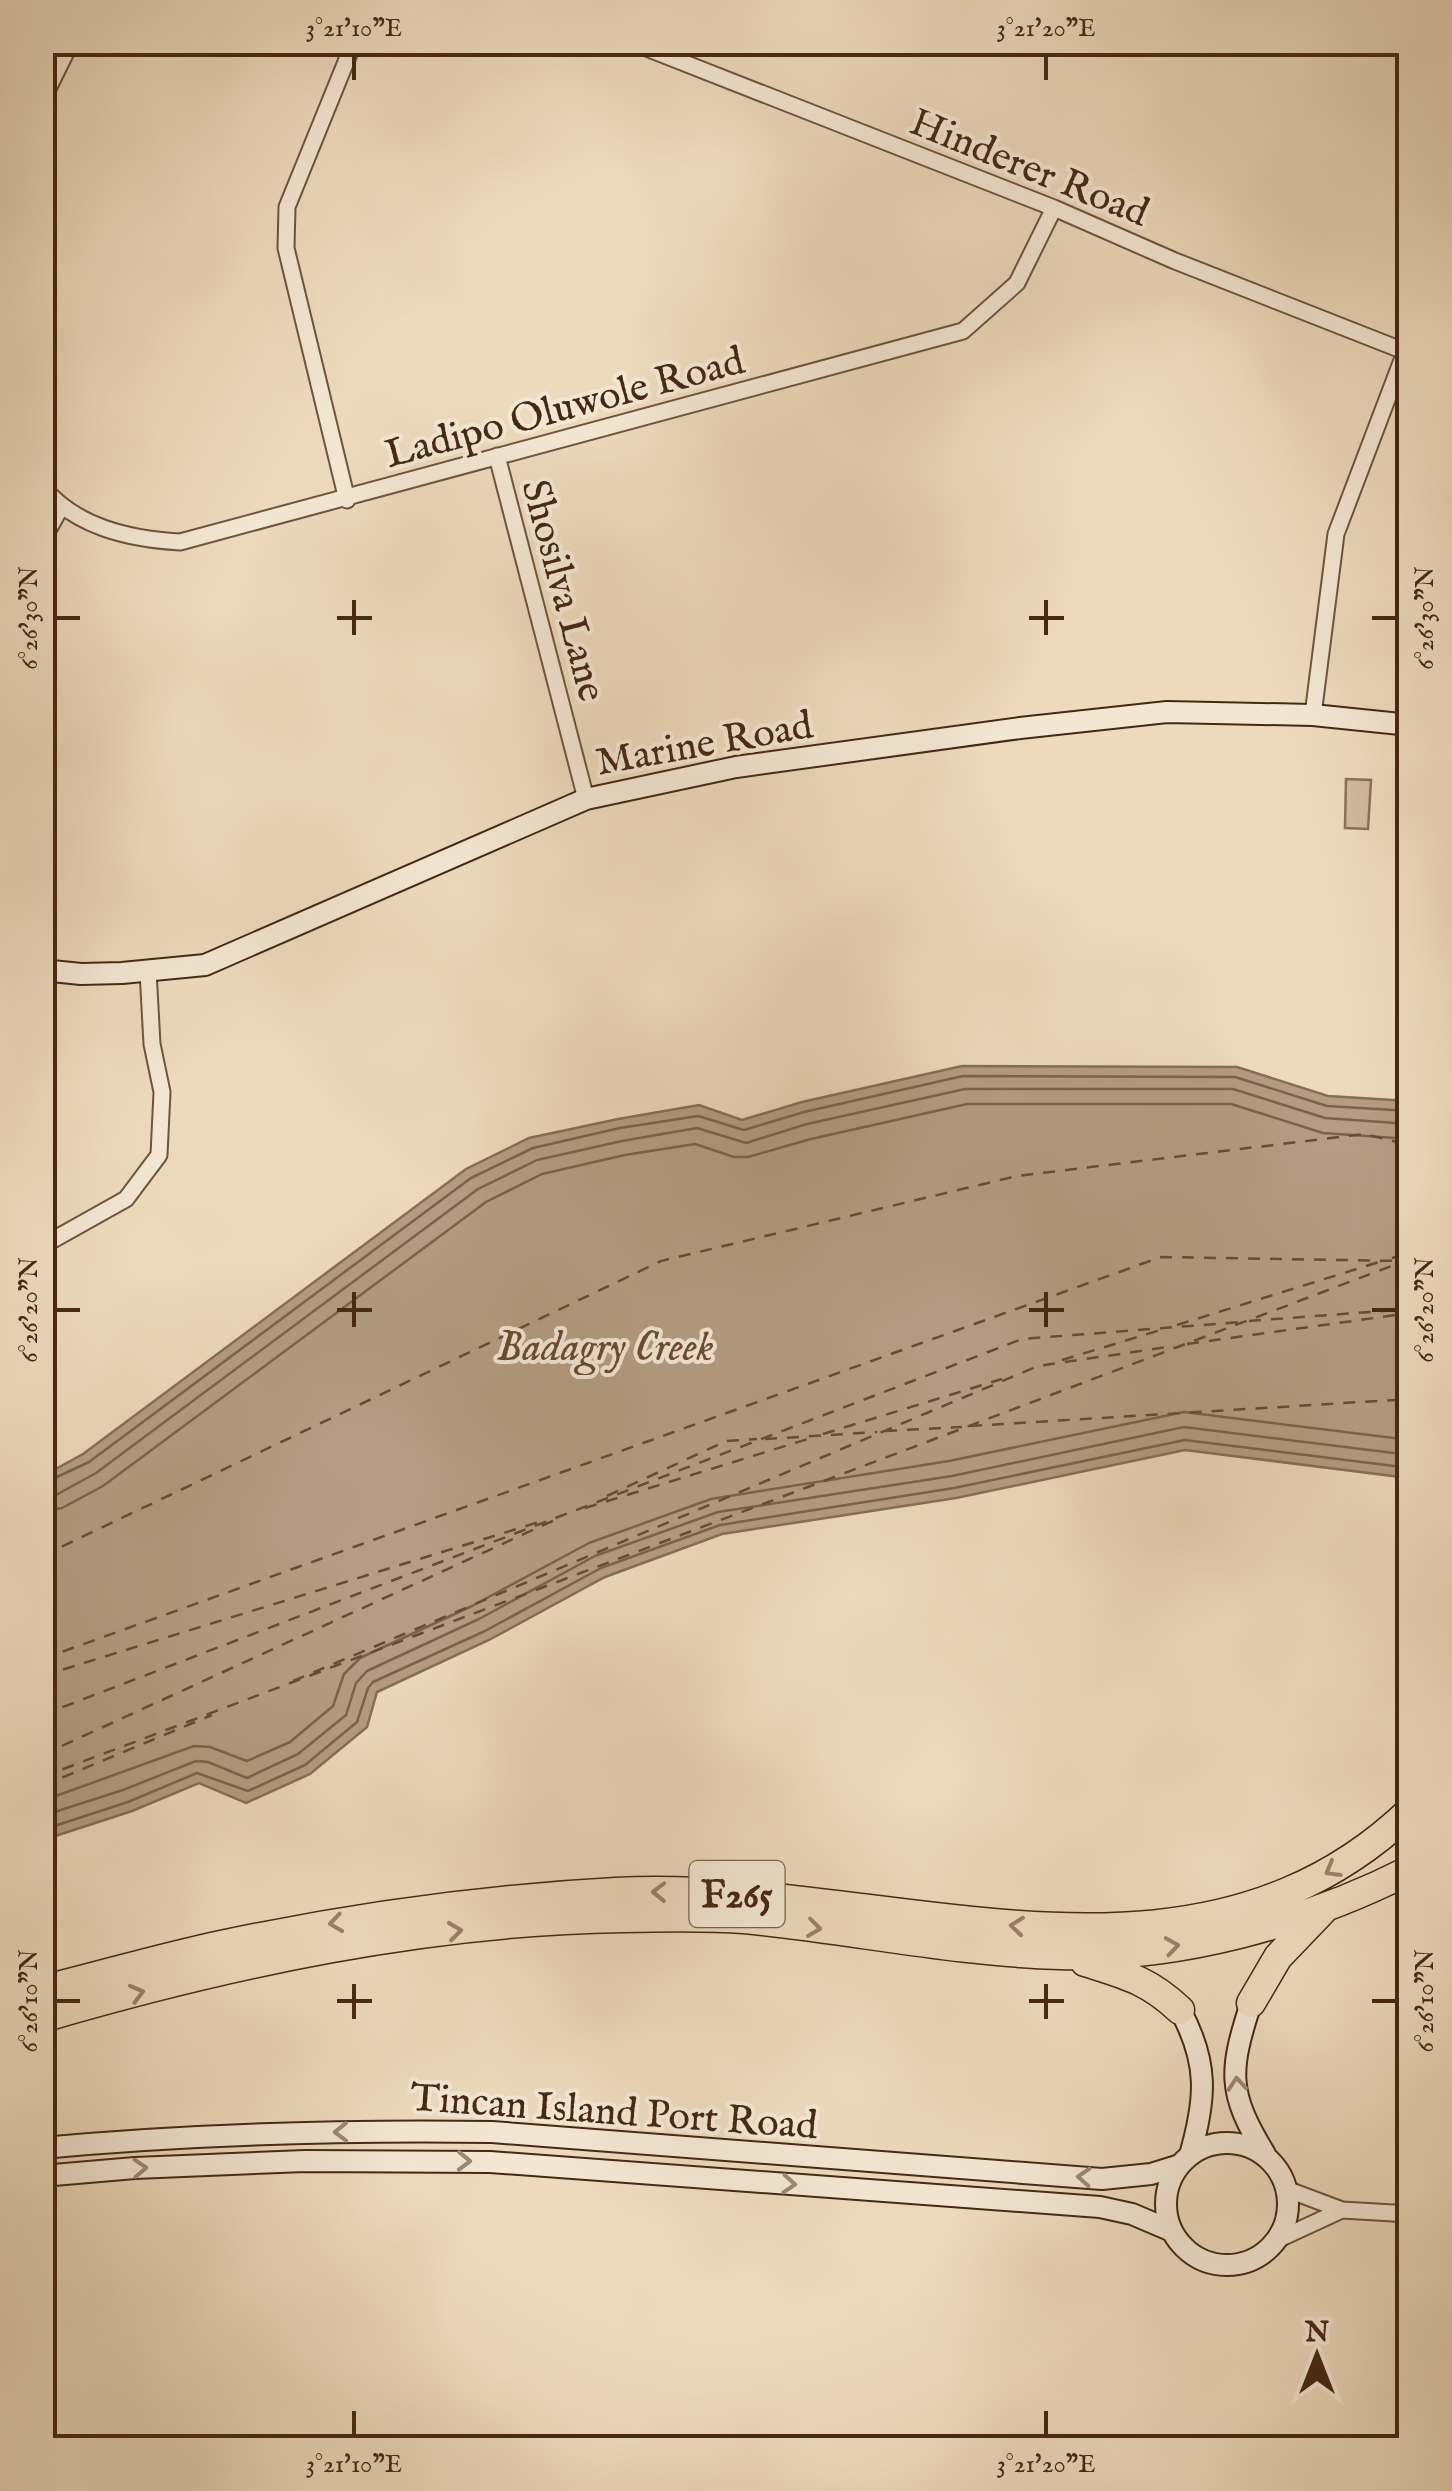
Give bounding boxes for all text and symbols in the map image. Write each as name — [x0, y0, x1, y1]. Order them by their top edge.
text: 3°21'10"E — [306, 13, 402, 45]
text: 3°21'20"E — [997, 13, 1095, 45]
street label: Hinderer Road — [902, 98, 1156, 241]
street label: Ladipo Oluwole Road — [380, 337, 751, 482]
street label: Shosilva Lane — [508, 474, 616, 707]
text: 6°26'30"N — [14, 566, 46, 670]
text: 6°26'30"N — [1410, 566, 1442, 670]
street label: Marine Road — [592, 701, 818, 790]
text: 6°26'20"N — [14, 1257, 46, 1363]
text: 6°26'20"N — [1410, 1257, 1442, 1363]
water label: Badagry Creek — [496, 1322, 714, 1376]
one-way arrow — [1325, 1858, 1343, 1877]
road number: F265 — [690, 1861, 784, 1927]
one-way arrow — [650, 1882, 666, 1903]
one-way arrow — [327, 1911, 344, 1932]
one-way arrow — [806, 1916, 823, 1937]
one-way arrow — [1009, 1916, 1025, 1937]
one-way arrow — [448, 1921, 464, 1942]
one-way arrow — [1164, 1937, 1180, 1958]
text: 6°26'10"N — [14, 1949, 46, 2053]
text: 6°26'10"N — [1410, 1949, 1442, 2053]
one-way arrow — [128, 1984, 145, 2005]
street label: Tincan Island Port Road — [409, 2074, 820, 2153]
one-way arrow — [1227, 2076, 1249, 2092]
one-way arrow — [332, 2121, 348, 2142]
one-way arrow — [458, 2150, 473, 2172]
one-way arrow — [132, 2158, 148, 2179]
one-way arrow — [1076, 2167, 1092, 2189]
one-way arrow — [781, 2173, 797, 2194]
north arrow — [1267, 2306, 1367, 2406]
text: N — [1304, 2316, 1329, 2351]
text: 3°21'10"E — [306, 2449, 402, 2481]
text: 3°21'20"E — [997, 2449, 1095, 2481]

